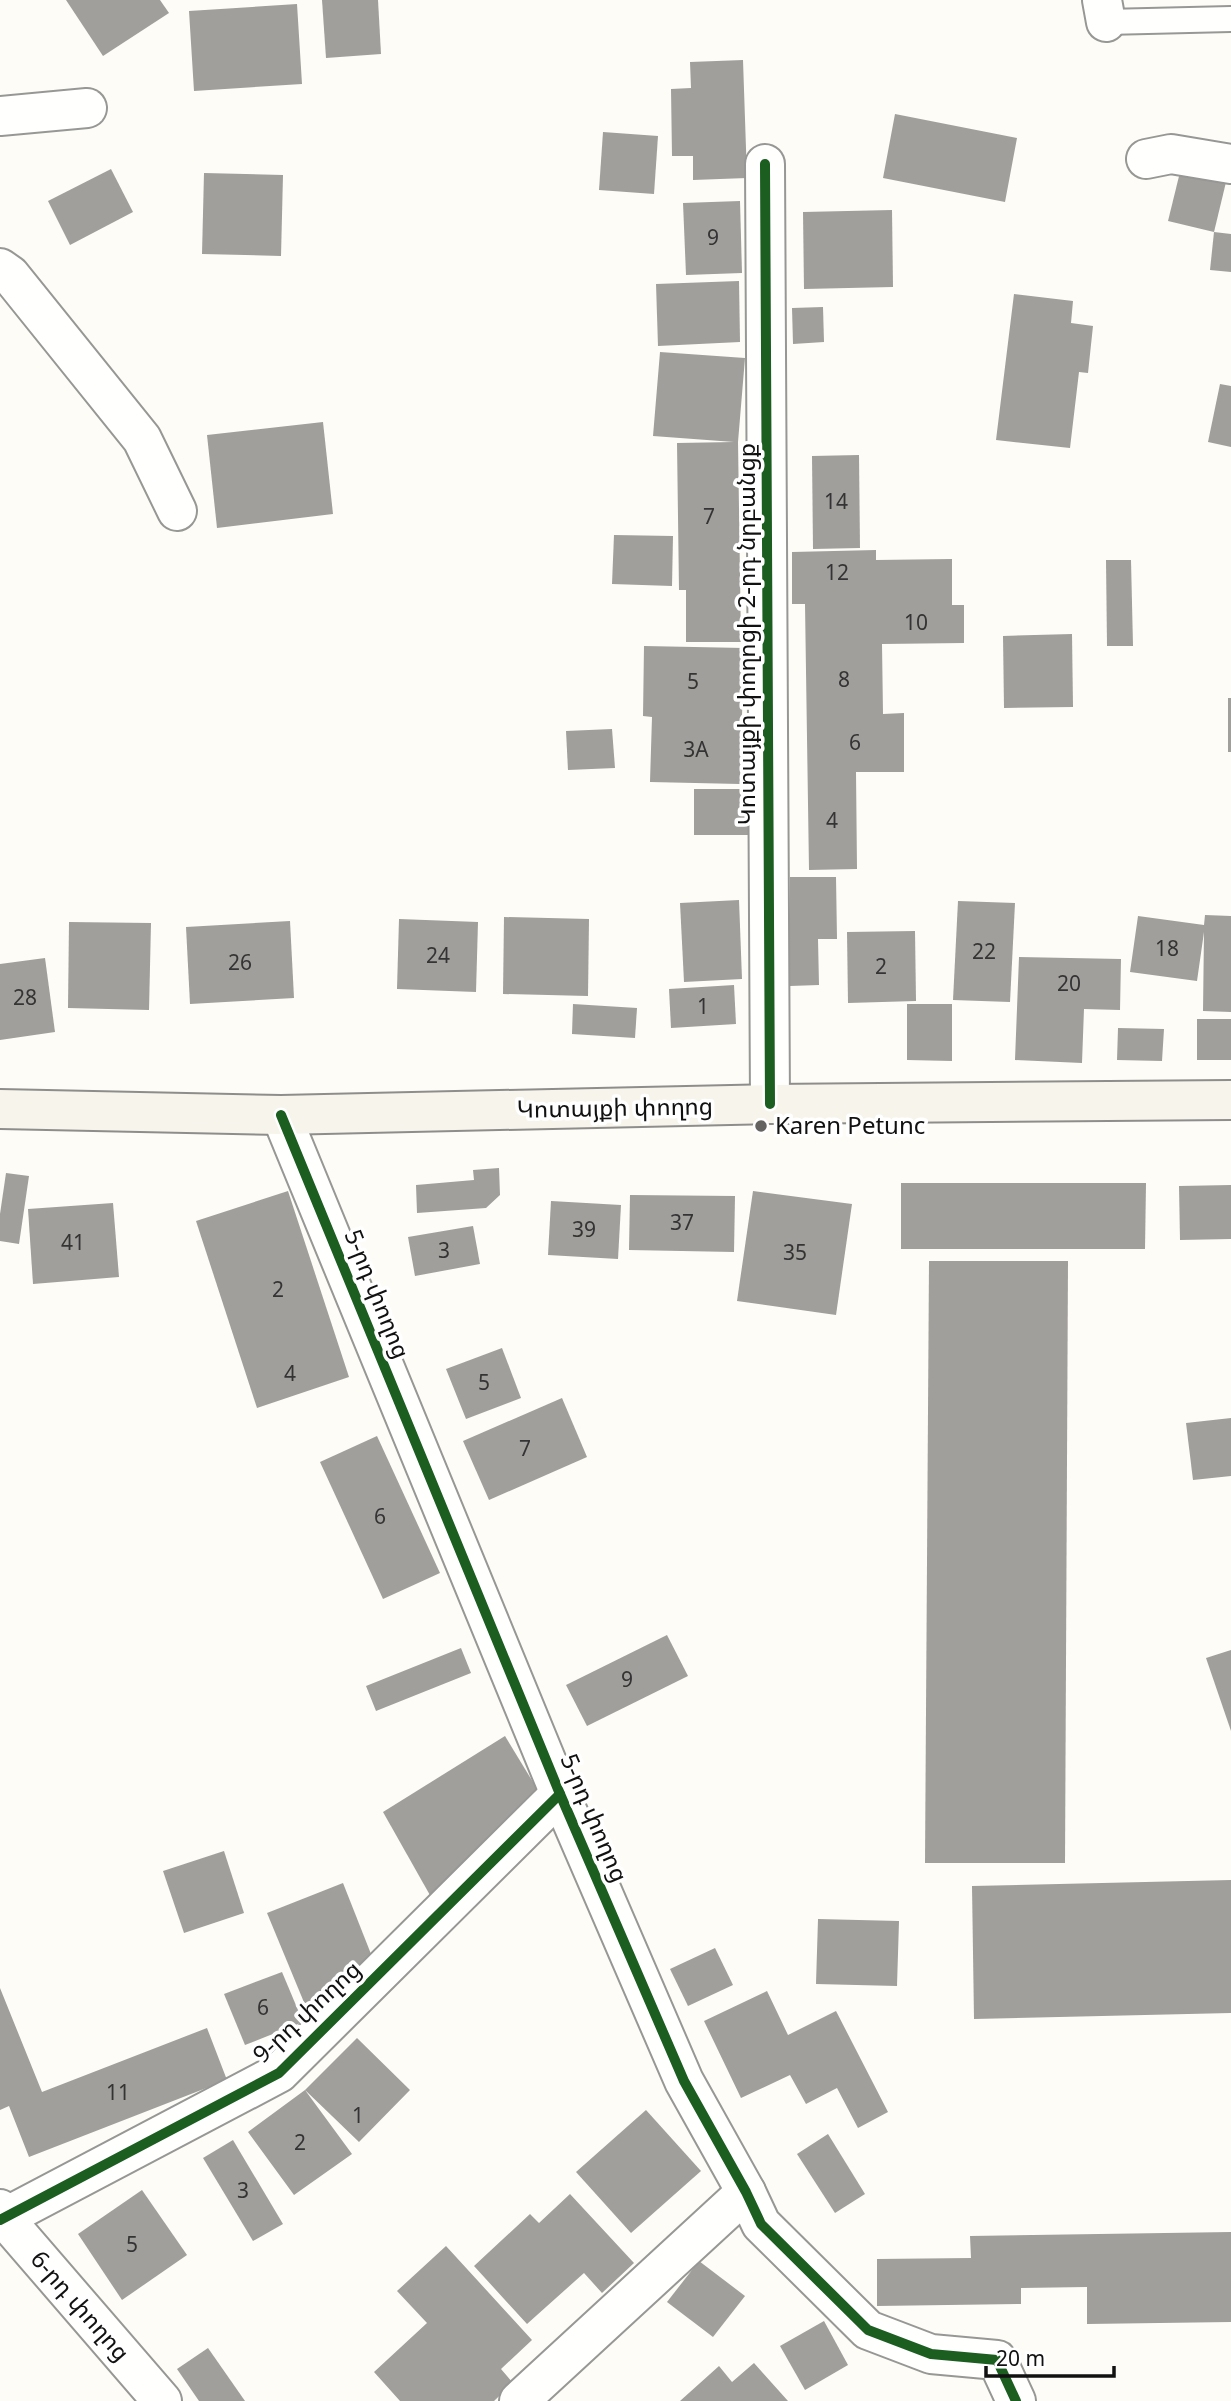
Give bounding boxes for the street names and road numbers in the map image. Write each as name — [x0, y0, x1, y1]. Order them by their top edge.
street label: Կոտայքի փողոցի 2-րդ նրբանցք — [729, 443, 762, 825]
street label: Կոտայքի փողոց — [517, 1088, 713, 1125]
street label: 5-րդ փողոց — [338, 1224, 419, 1363]
street label: 5-րդ փողոց — [554, 1748, 637, 1887]
street label: 9-րդ փողոց — [245, 1952, 367, 2070]
street label: 6-րդ փողոց — [24, 2243, 138, 2367]

